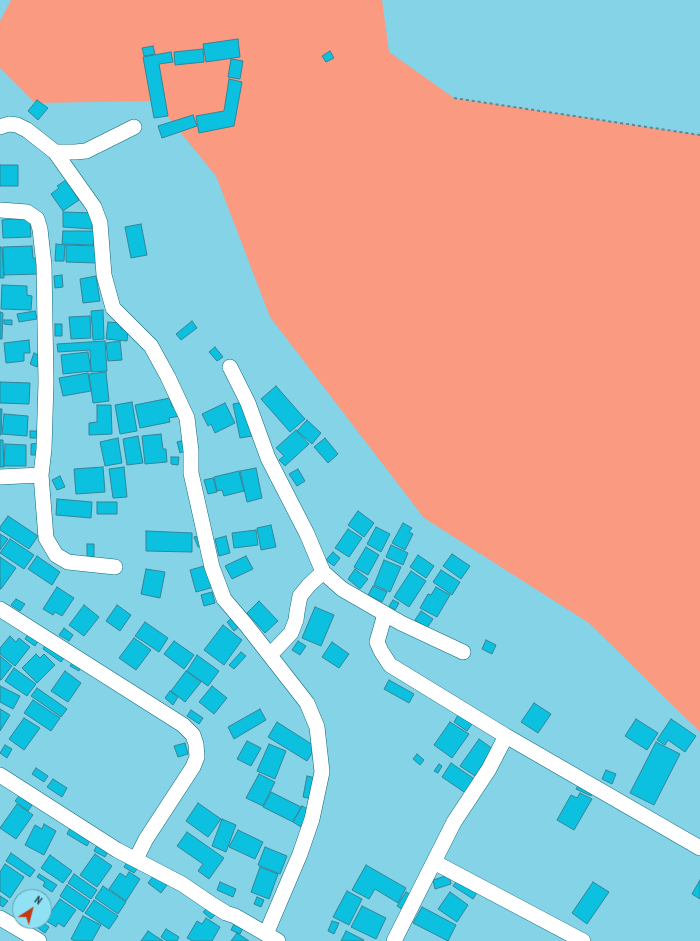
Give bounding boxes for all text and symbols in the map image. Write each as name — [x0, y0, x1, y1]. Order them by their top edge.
north arrow — [12, 889, 52, 929]
text: N — [32, 893, 45, 908]

